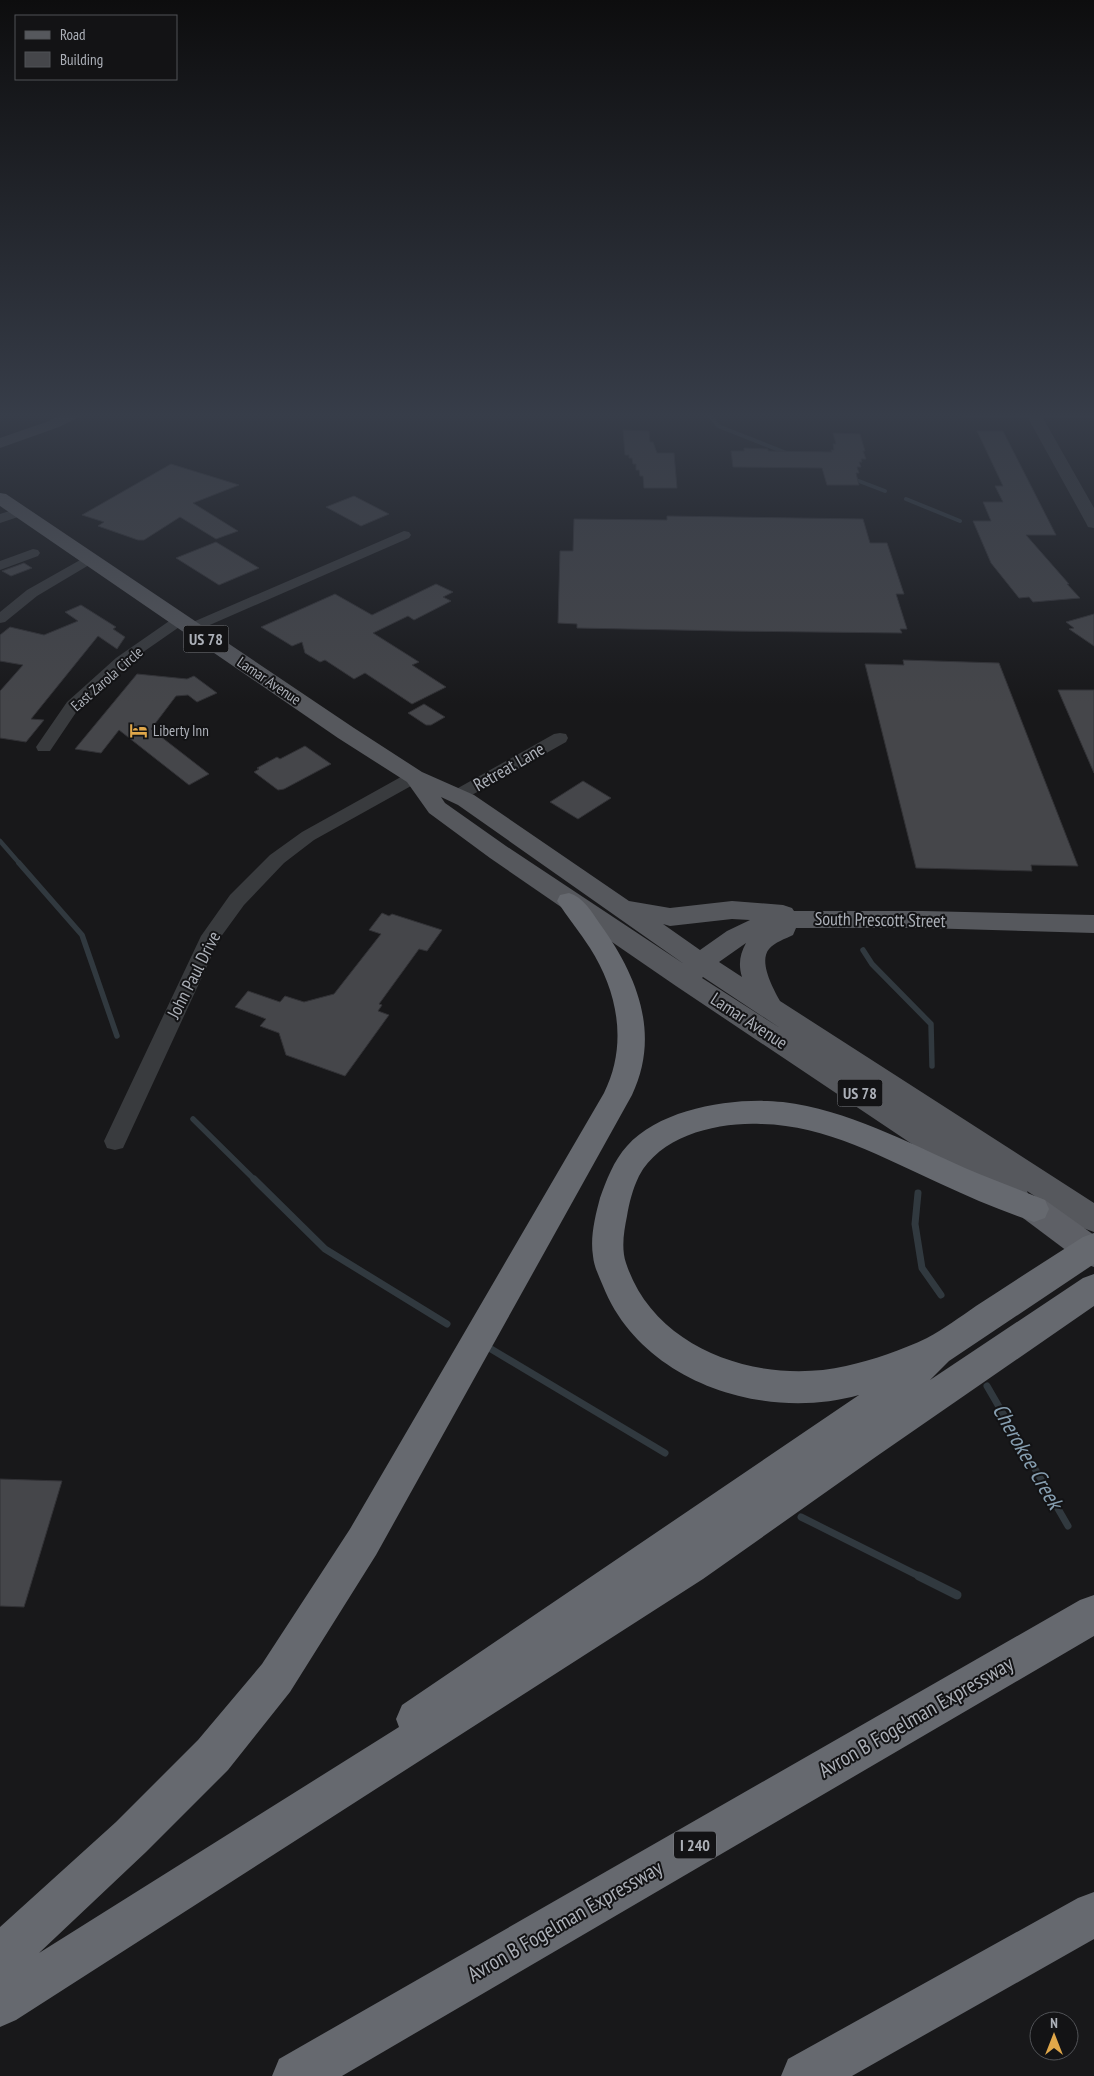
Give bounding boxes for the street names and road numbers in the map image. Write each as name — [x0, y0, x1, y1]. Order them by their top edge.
road number: US 78 — [184, 626, 228, 652]
street label: East Zarola Circle — [67, 642, 147, 715]
street label: Lamar Avenue — [234, 652, 305, 709]
street label: Retreat Lane — [469, 737, 548, 796]
street label: South Prescott Street — [814, 907, 946, 932]
street label: John Paul Drive — [161, 927, 225, 1023]
street label: Lamar Avenue — [706, 987, 792, 1054]
road number: US 78 — [838, 1080, 882, 1106]
street label: Avron B Fogelman Expressway — [814, 1650, 1018, 1783]
road number: I 240 — [674, 1832, 716, 1858]
street label: Avron B Fogelman Expressway — [463, 1854, 667, 1987]

